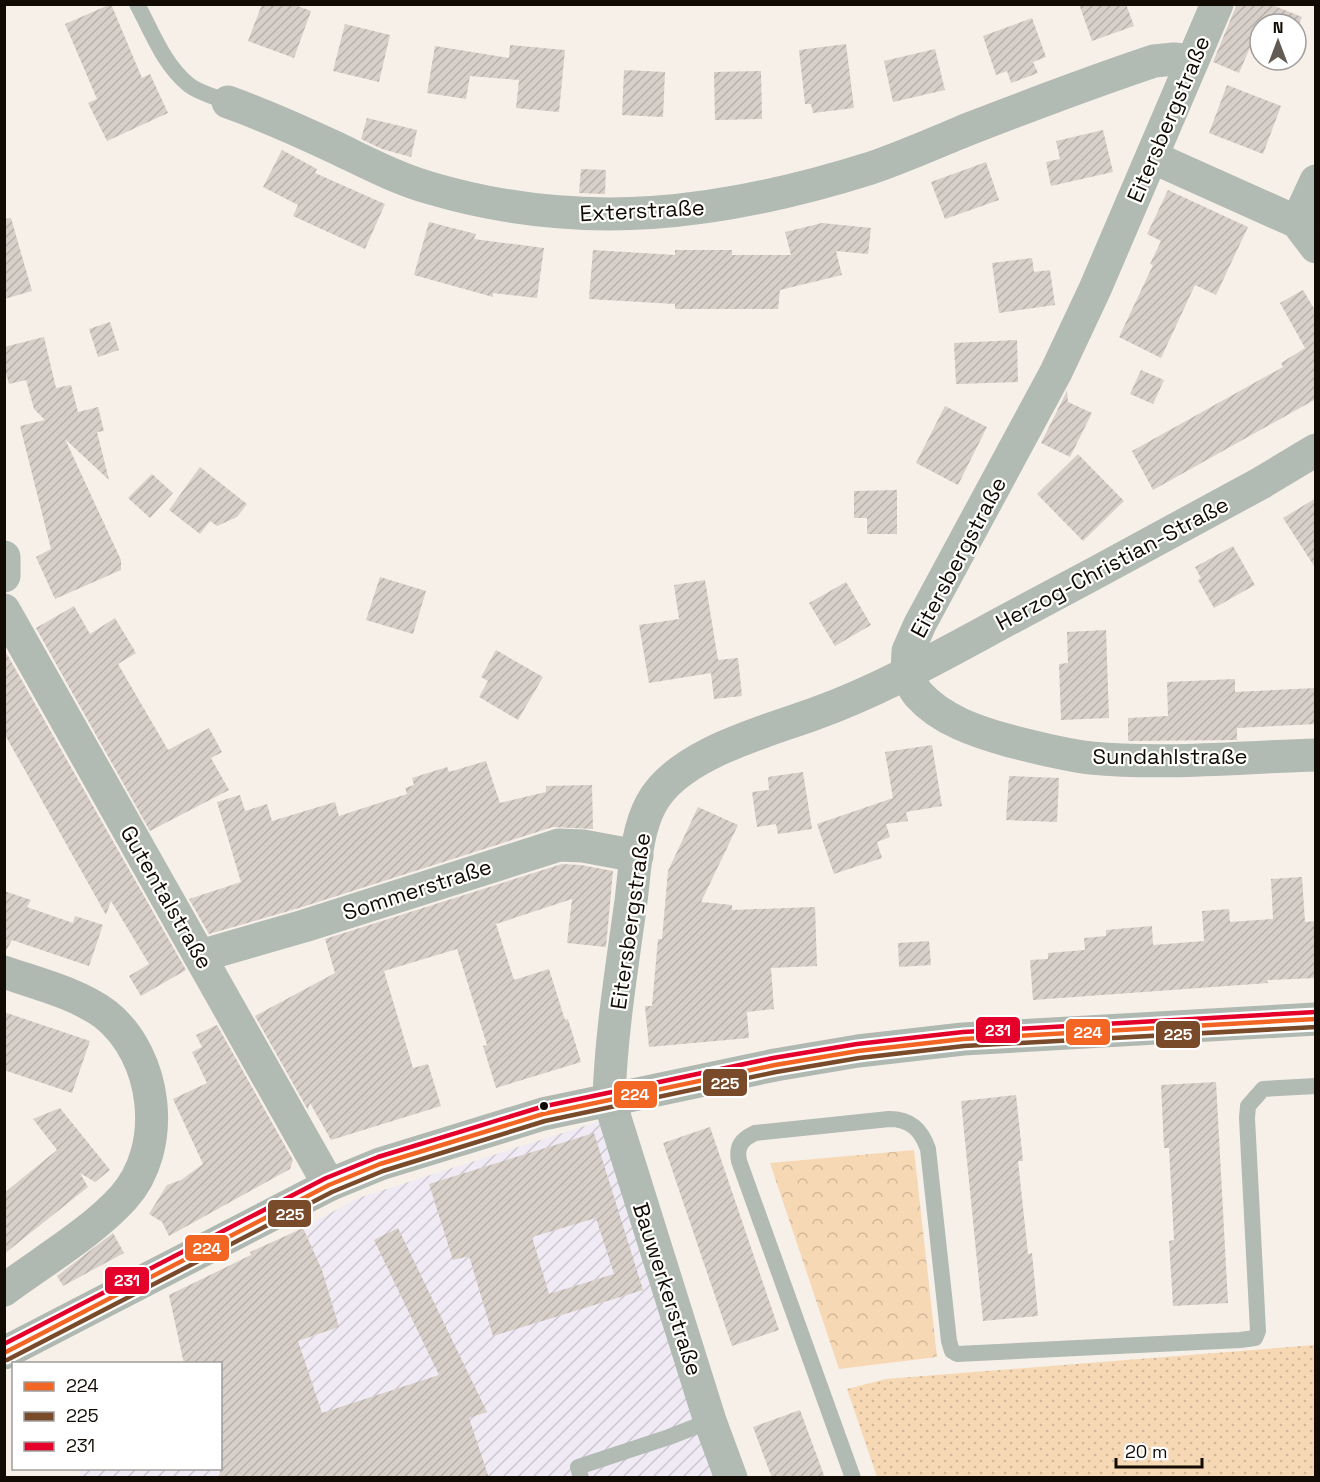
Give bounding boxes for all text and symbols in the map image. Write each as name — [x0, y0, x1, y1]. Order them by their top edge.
north arrow — [1248, 12, 1308, 72]
text: N — [1273, 17, 1283, 38]
street label: Eitersbergstraße — [1120, 31, 1216, 207]
street label: Exterstraße — [579, 193, 705, 227]
street label: Eitersbergstraße — [904, 472, 1012, 642]
street label: Herzog-Christian-Straße — [991, 490, 1233, 636]
street label: Sundahlstraße — [1092, 742, 1248, 770]
street label: Gutentalstraße — [115, 820, 219, 974]
street label: Eitersbergstraße — [604, 831, 656, 1011]
street label: Sommerstraße — [339, 852, 495, 926]
line badge: 231 — [975, 1016, 1021, 1044]
line badge: 224 — [1065, 1018, 1111, 1046]
text: 231 — [985, 1020, 1011, 1041]
line badge: 225 — [1155, 1020, 1201, 1049]
text: 224 — [1074, 1022, 1102, 1043]
text: 225 — [1164, 1024, 1193, 1045]
line badge: 225 — [702, 1068, 748, 1097]
text: 225 — [711, 1073, 740, 1094]
line badge: 224 — [613, 1080, 658, 1109]
text: 224 — [621, 1084, 649, 1105]
unlabelled marker — [538, 1100, 550, 1112]
line badge: 225 — [267, 1199, 312, 1228]
street label: Bauwerkerstraße — [627, 1199, 709, 1379]
text: 225 — [276, 1204, 305, 1225]
line badge: 224 — [184, 1234, 230, 1262]
text: 224 — [193, 1238, 221, 1259]
line badge: 231 — [104, 1266, 150, 1295]
text: 231 — [114, 1270, 140, 1291]
legend — [12, 1362, 222, 1470]
text: 224 — [66, 1374, 98, 1397]
text: 225 — [66, 1404, 99, 1427]
scale bar — [1116, 1431, 1202, 1469]
text: 231 — [66, 1434, 95, 1457]
text: 20 m — [1125, 1440, 1168, 1463]

